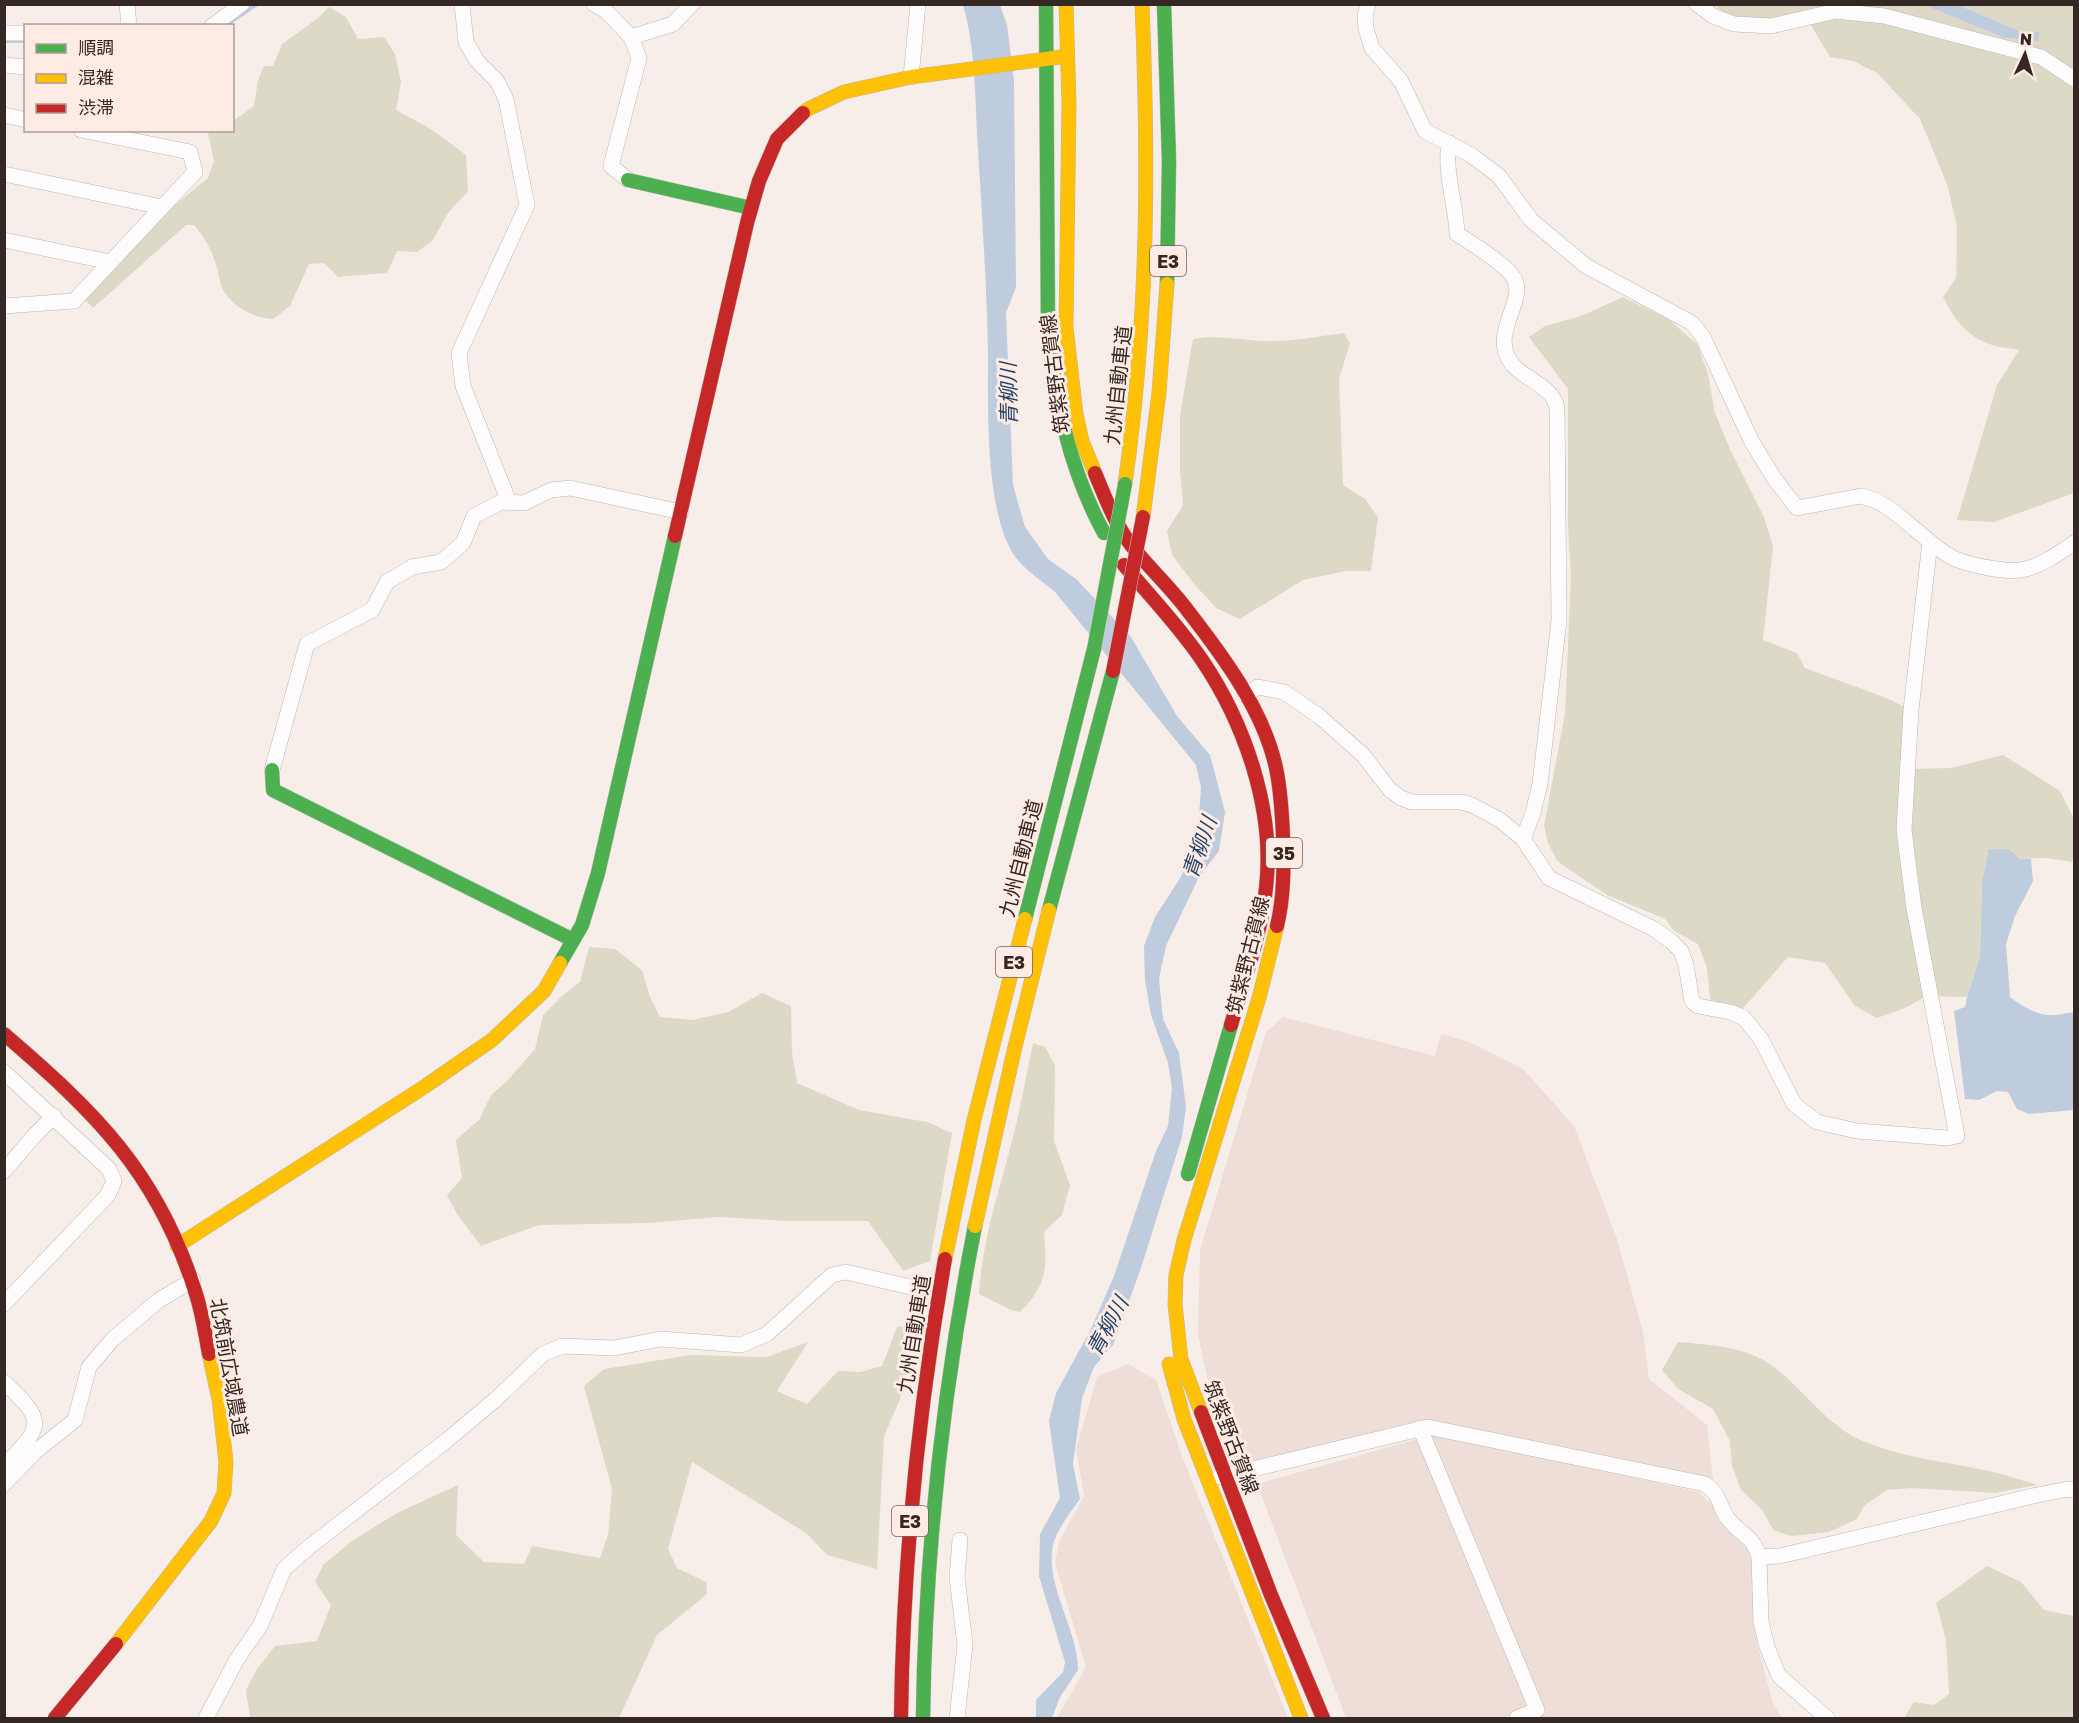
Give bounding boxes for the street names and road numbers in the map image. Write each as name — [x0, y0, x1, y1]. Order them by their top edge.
road number: E3 — [1150, 246, 1186, 276]
street label: 筑紫野古賀線 — [1035, 313, 1073, 435]
street label: 九州自動車道 — [1099, 324, 1135, 446]
street label: 九州自動車道 — [994, 797, 1046, 919]
road number: 35 — [1266, 838, 1302, 868]
street label: 筑紫野古賀線 — [1221, 894, 1273, 1016]
road number: E3 — [996, 947, 1032, 977]
street label: 九州自動車道 — [892, 1273, 934, 1395]
street label: 北筑前広域農道 — [206, 1296, 254, 1438]
street label: 筑紫野古賀線 — [1199, 1377, 1265, 1497]
road number: E3 — [892, 1506, 928, 1536]

